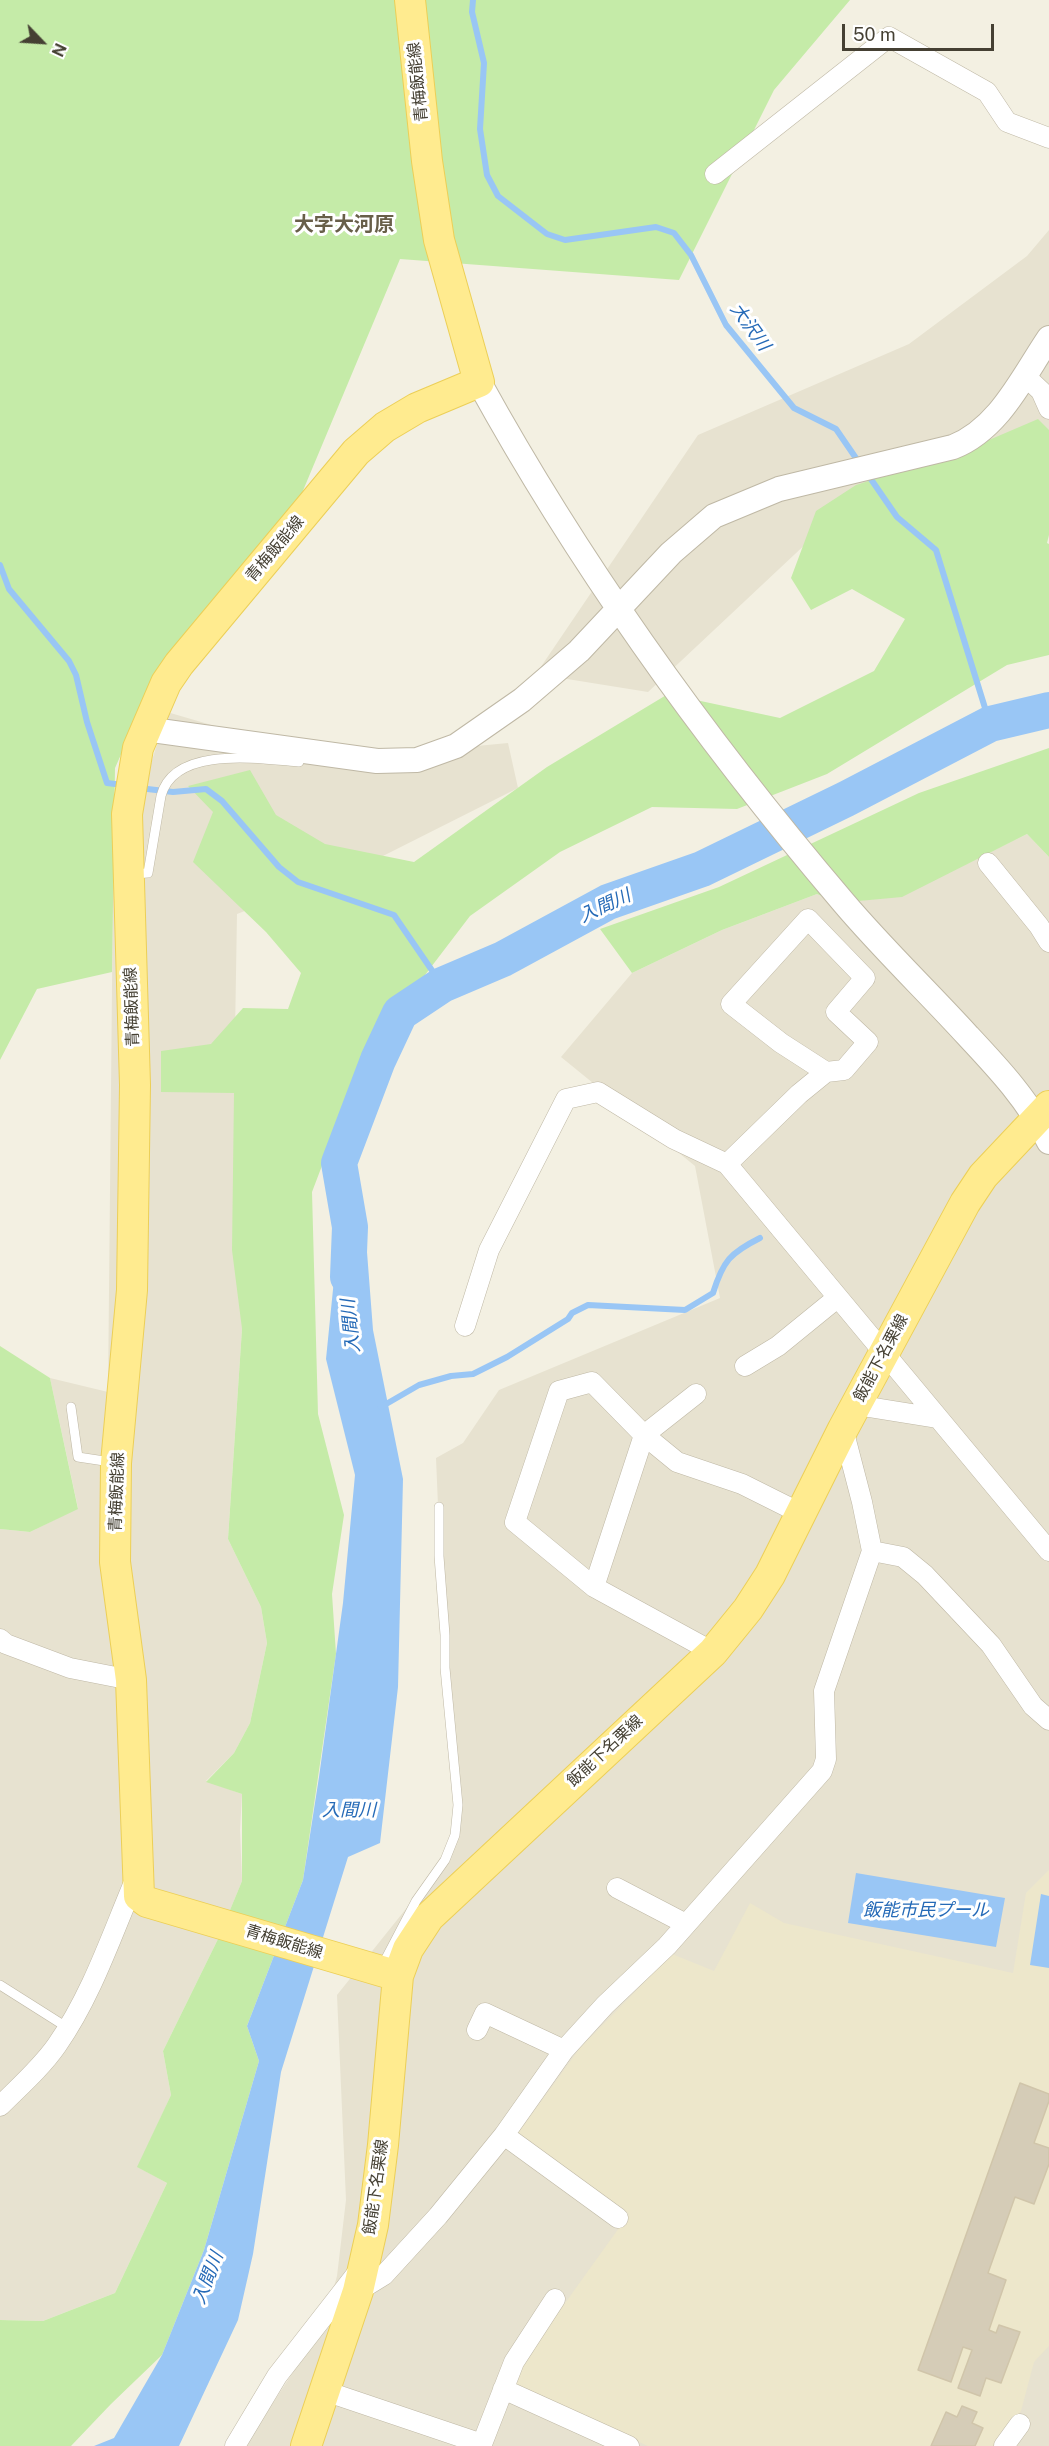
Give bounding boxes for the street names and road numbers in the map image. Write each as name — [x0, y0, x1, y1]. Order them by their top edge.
street label: 青梅飯能線 — [404, 41, 432, 123]
street label: 青梅飯能線 — [242, 512, 308, 586]
street label: 青梅飯能線 — [121, 967, 143, 1047]
street label: 飯能下名栗線 — [850, 1311, 912, 1405]
street label: 青梅飯能線 — [106, 1452, 128, 1532]
street label: 飯能下名栗線 — [563, 1711, 647, 1791]
street label: 青梅飯能線 — [243, 1921, 325, 1963]
street label: 飯能下名栗線 — [360, 2138, 392, 2236]

